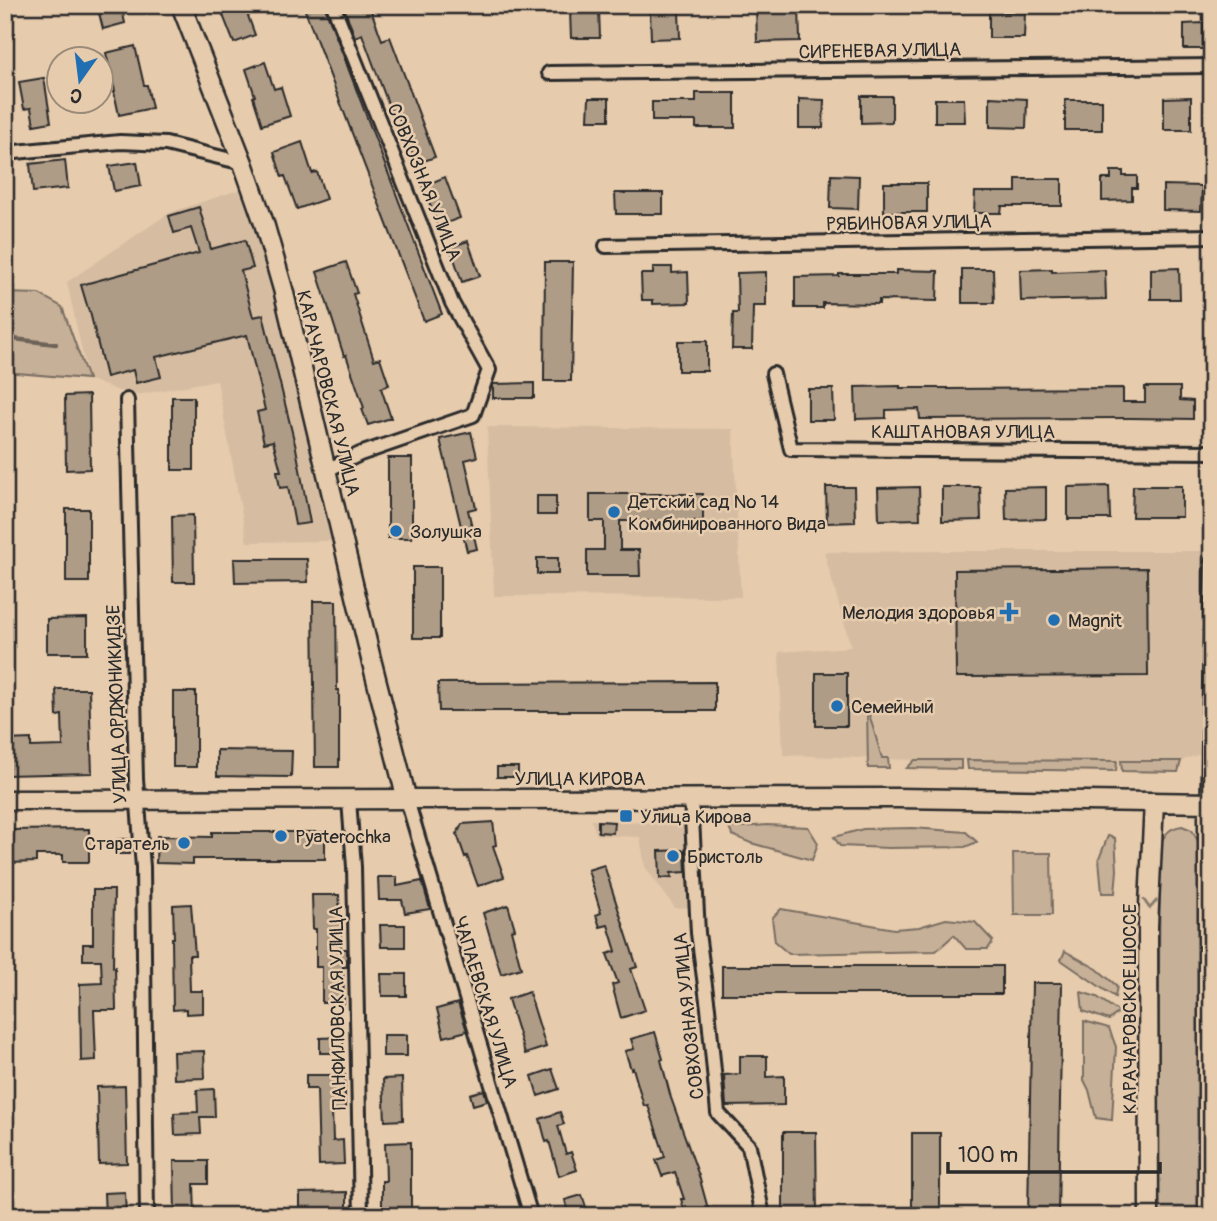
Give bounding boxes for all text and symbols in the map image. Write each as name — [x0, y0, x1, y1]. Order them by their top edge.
street label: СИРЕНЕВАЯ УЛИЦА — [799, 38, 962, 64]
north arrow — [46, 46, 116, 116]
text: С — [67, 82, 85, 109]
street label: СОВХОЗНАЯ УЛИЦА — [382, 100, 467, 265]
street label: РЯБИНОВАЯ УЛИЦА — [826, 210, 992, 236]
street label: КАРАЧАРОВСКАЯ УЛИЦА — [291, 288, 365, 499]
street label: КАШТАНОВАЯ УЛИЦА — [871, 420, 1055, 444]
place label: Детский сад № 14 Комбинированного Вида — [627, 490, 826, 536]
marker: Детский сад № 14 Комбинированного Вида — [606, 504, 622, 520]
place label: Золушка — [410, 520, 482, 544]
marker: Золушка — [388, 523, 404, 539]
place label: Мелодия здоровья — [842, 601, 995, 625]
street label: УЛИЦА ОРДЖОНИКИДЗЕ — [102, 604, 132, 804]
marker: Мелодия здоровья — [1001, 604, 1017, 620]
place label: Magnit — [1068, 609, 1122, 633]
marker: Magnit — [1046, 612, 1062, 628]
place label: Семейный — [851, 695, 934, 719]
marker: Семейный — [829, 698, 845, 714]
street label: УЛИЦА КИРОВА — [514, 767, 646, 791]
place label: Улица Кирова — [640, 805, 752, 829]
marker: Улица Кирова — [618, 808, 634, 824]
place label: Pyaterochka — [295, 825, 391, 849]
marker: Pyaterochka — [273, 828, 289, 844]
place label: Старатель — [84, 832, 170, 856]
marker: Старатель — [176, 835, 192, 851]
place label: Бристоль — [687, 845, 764, 869]
marker: Бристоль — [665, 848, 681, 864]
one-way arrow — [1142, 899, 1157, 910]
street label: КАРАЧАРОВСКОЕ ШОССЕ — [1118, 904, 1142, 1114]
street label: ПАНФИЛОВСКАЯ УЛИЦА — [324, 906, 352, 1110]
street label: ЧАПАЕВСКАЯ УЛИЦА — [448, 914, 523, 1091]
street label: СОВХОЗНАЯ УЛИЦА — [668, 931, 710, 1101]
scale bar — [948, 1130, 1159, 1174]
text: 100 m — [958, 1142, 1018, 1169]

